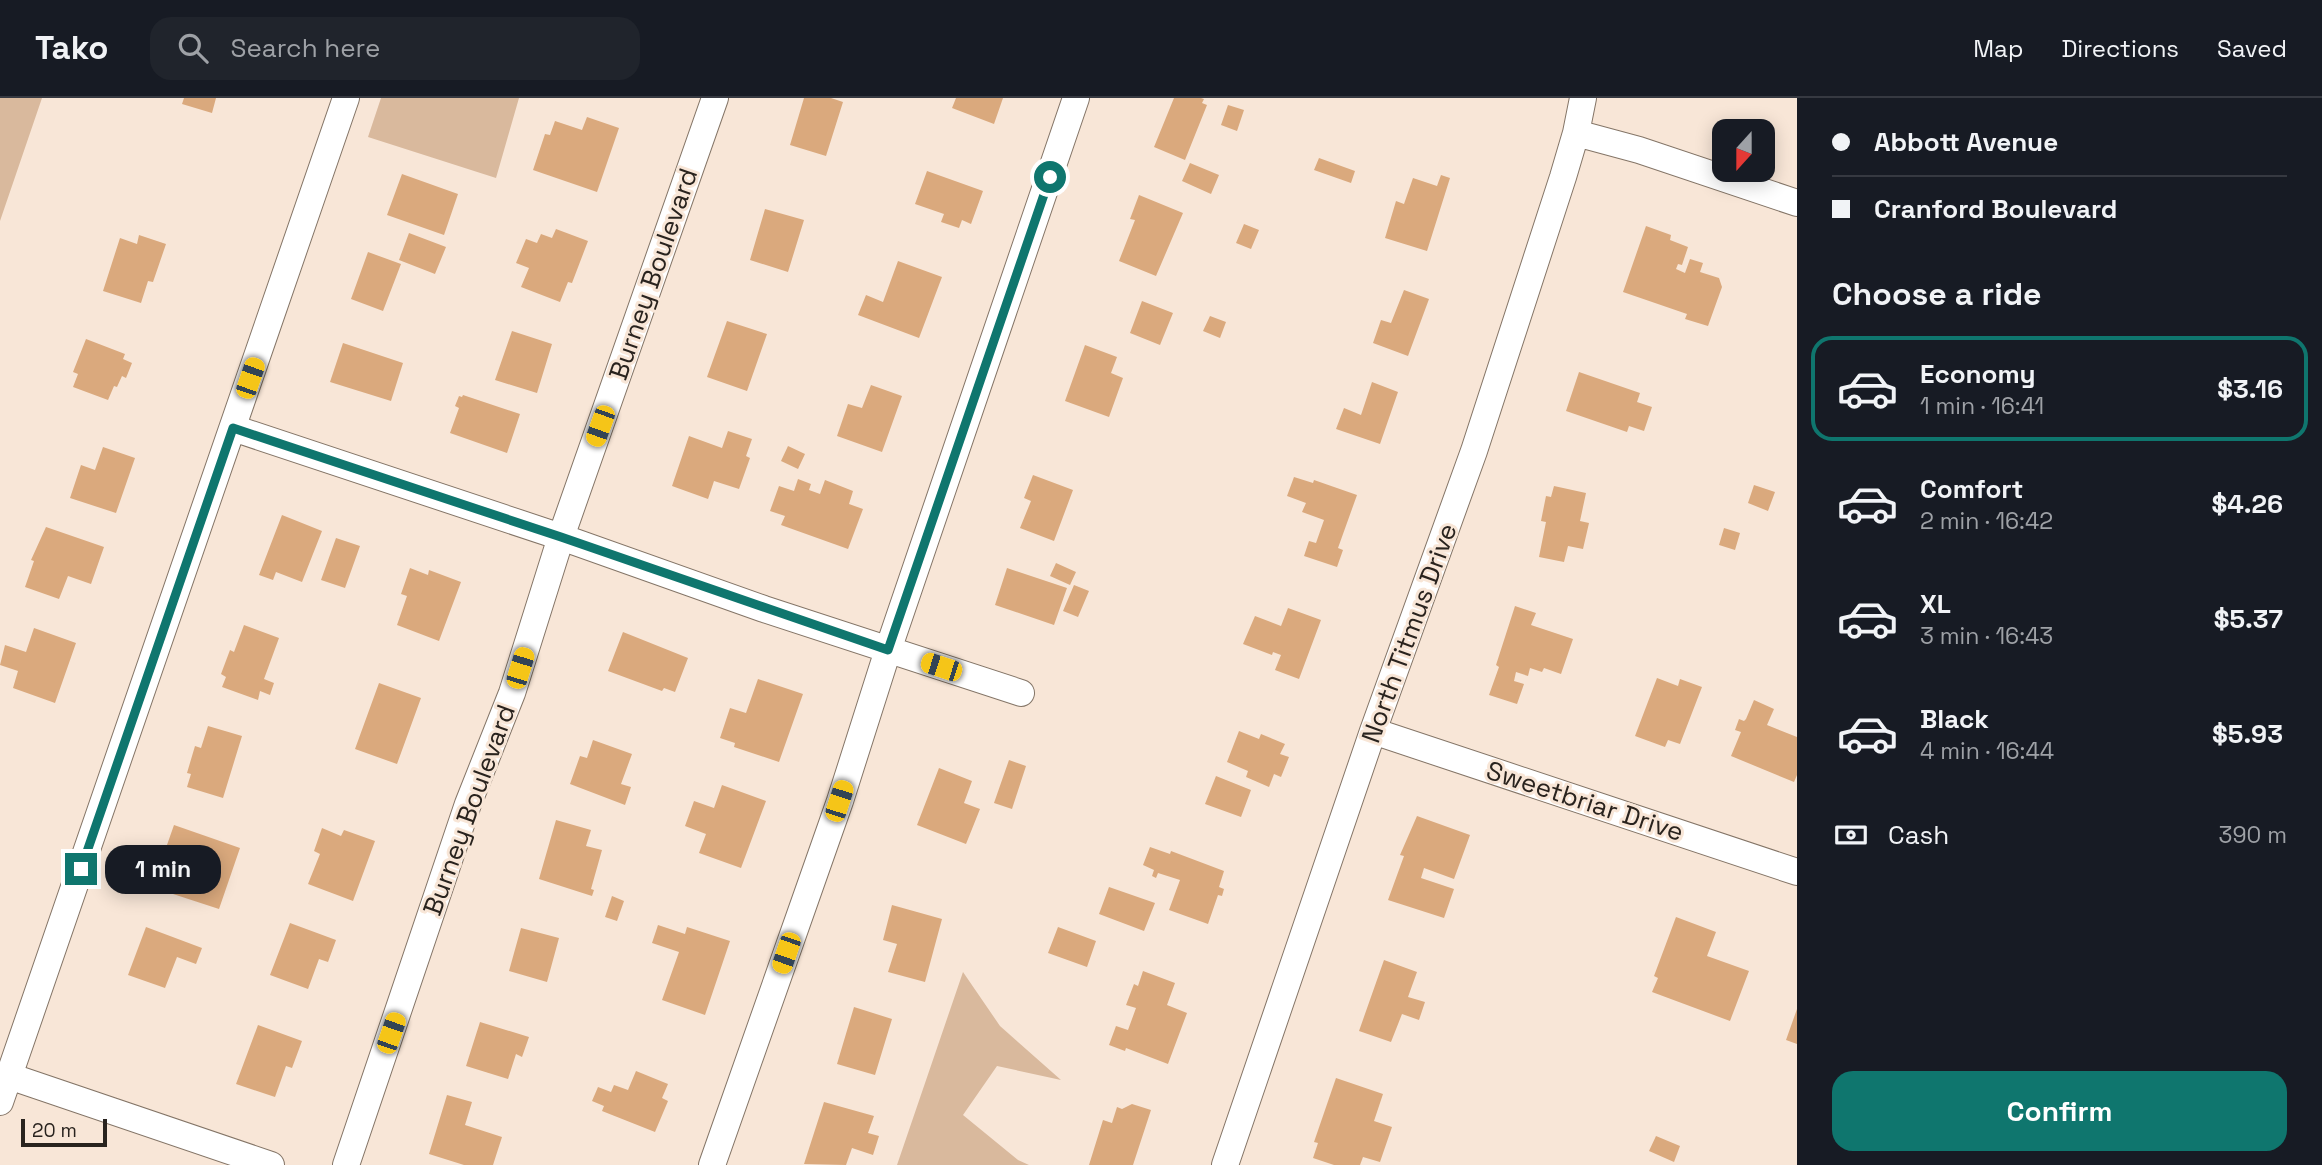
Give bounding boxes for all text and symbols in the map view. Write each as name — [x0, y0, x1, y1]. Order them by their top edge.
search box — [150, 17, 640, 80]
text: Tako — [35, 27, 108, 69]
icon: search — [174, 29, 212, 67]
text: Search here — [230, 31, 380, 65]
text: Map — [1973, 33, 2023, 64]
text: Directions — [2061, 33, 2179, 64]
text: Saved — [2217, 33, 2287, 64]
north arrow — [1712, 119, 1774, 182]
map controls — [1712, 119, 1775, 182]
text: Abbott Avenue — [1874, 125, 2058, 159]
route start — [1034, 161, 1066, 193]
street label: Burney Boulevard — [601, 164, 705, 384]
text: Cranford Boulevard — [1874, 192, 2117, 226]
text: Choose a ride — [1832, 274, 2042, 314]
car — [234, 355, 267, 401]
icon: car — [1836, 357, 1899, 420]
text: Economy — [1920, 357, 2036, 391]
text: $3.16 — [2217, 372, 2283, 406]
text: 1 min · 16:41 — [1920, 391, 2044, 421]
car — [583, 403, 618, 449]
icon: car — [1836, 472, 1899, 535]
text: Comfort — [1920, 472, 2023, 506]
text: $4.26 — [2211, 487, 2283, 521]
text: 2 min · 16:42 — [1920, 506, 2053, 536]
street label: North Titmus Drive — [1353, 519, 1465, 747]
icon: car — [1836, 587, 1899, 650]
text: XL — [1920, 587, 1951, 621]
text: $5.37 — [2214, 602, 2283, 636]
text: 3 min · 16:43 — [1920, 621, 2053, 651]
car — [504, 645, 537, 691]
car — [918, 651, 965, 683]
street label: Burney Boulevard — [415, 700, 523, 920]
icon: car — [1836, 702, 1899, 765]
text: Black — [1920, 702, 1989, 736]
text: $5.93 — [2212, 717, 2283, 751]
text: 4 min · 16:44 — [1920, 736, 2054, 766]
street label: Sweetbriar Drive — [1482, 753, 1688, 849]
car — [823, 778, 856, 824]
icon: cash — [1832, 816, 1870, 854]
text: Cash — [1888, 818, 1949, 852]
text: 390 m — [2219, 820, 2287, 850]
callout: 1 min — [106, 844, 221, 894]
route end — [65, 853, 97, 885]
text: 1 min — [135, 854, 191, 884]
car — [770, 930, 803, 976]
car — [375, 1010, 408, 1056]
button: Confirm — [1832, 1071, 2287, 1151]
scale bar — [21, 1116, 107, 1148]
text: 20 m — [32, 1118, 77, 1143]

